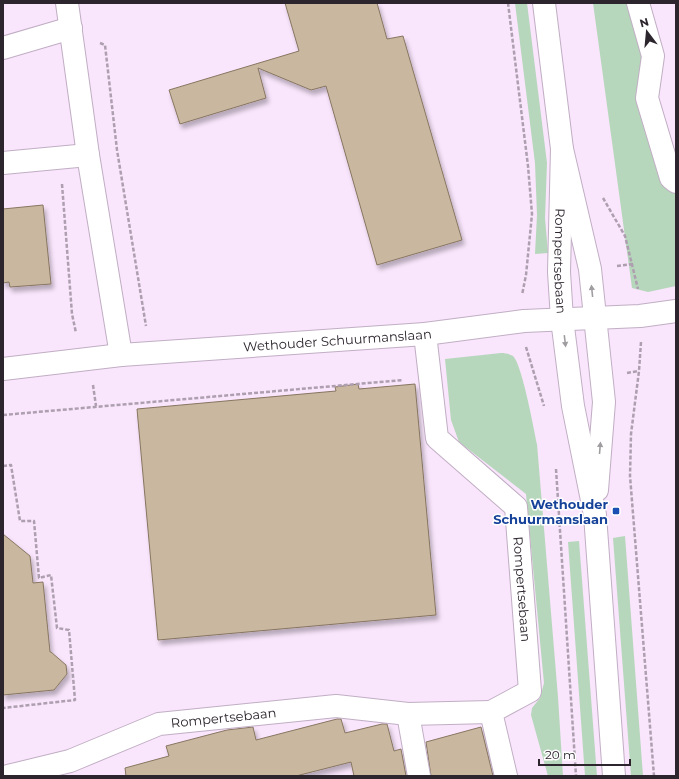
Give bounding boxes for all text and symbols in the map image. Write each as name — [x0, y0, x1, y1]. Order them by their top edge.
north arrow — [627, 12, 667, 52]
text: N — [638, 14, 650, 30]
street label: Rompertsebaan — [551, 208, 570, 314]
one-way arrow — [589, 285, 596, 297]
street label: Wethouder Schuurmanslaan — [243, 325, 433, 355]
one-way arrow — [562, 335, 568, 347]
one-way arrow — [597, 442, 604, 454]
place label: Wethouder Schuurmanslaan — [493, 496, 608, 527]
marker: Wethouder Schuurmanslaan — [611, 506, 621, 516]
street label: Rompertsebaan — [510, 536, 534, 643]
street label: Rompertsebaan — [170, 704, 277, 731]
scale bar — [539, 741, 630, 767]
text: 20 m — [545, 747, 576, 762]

